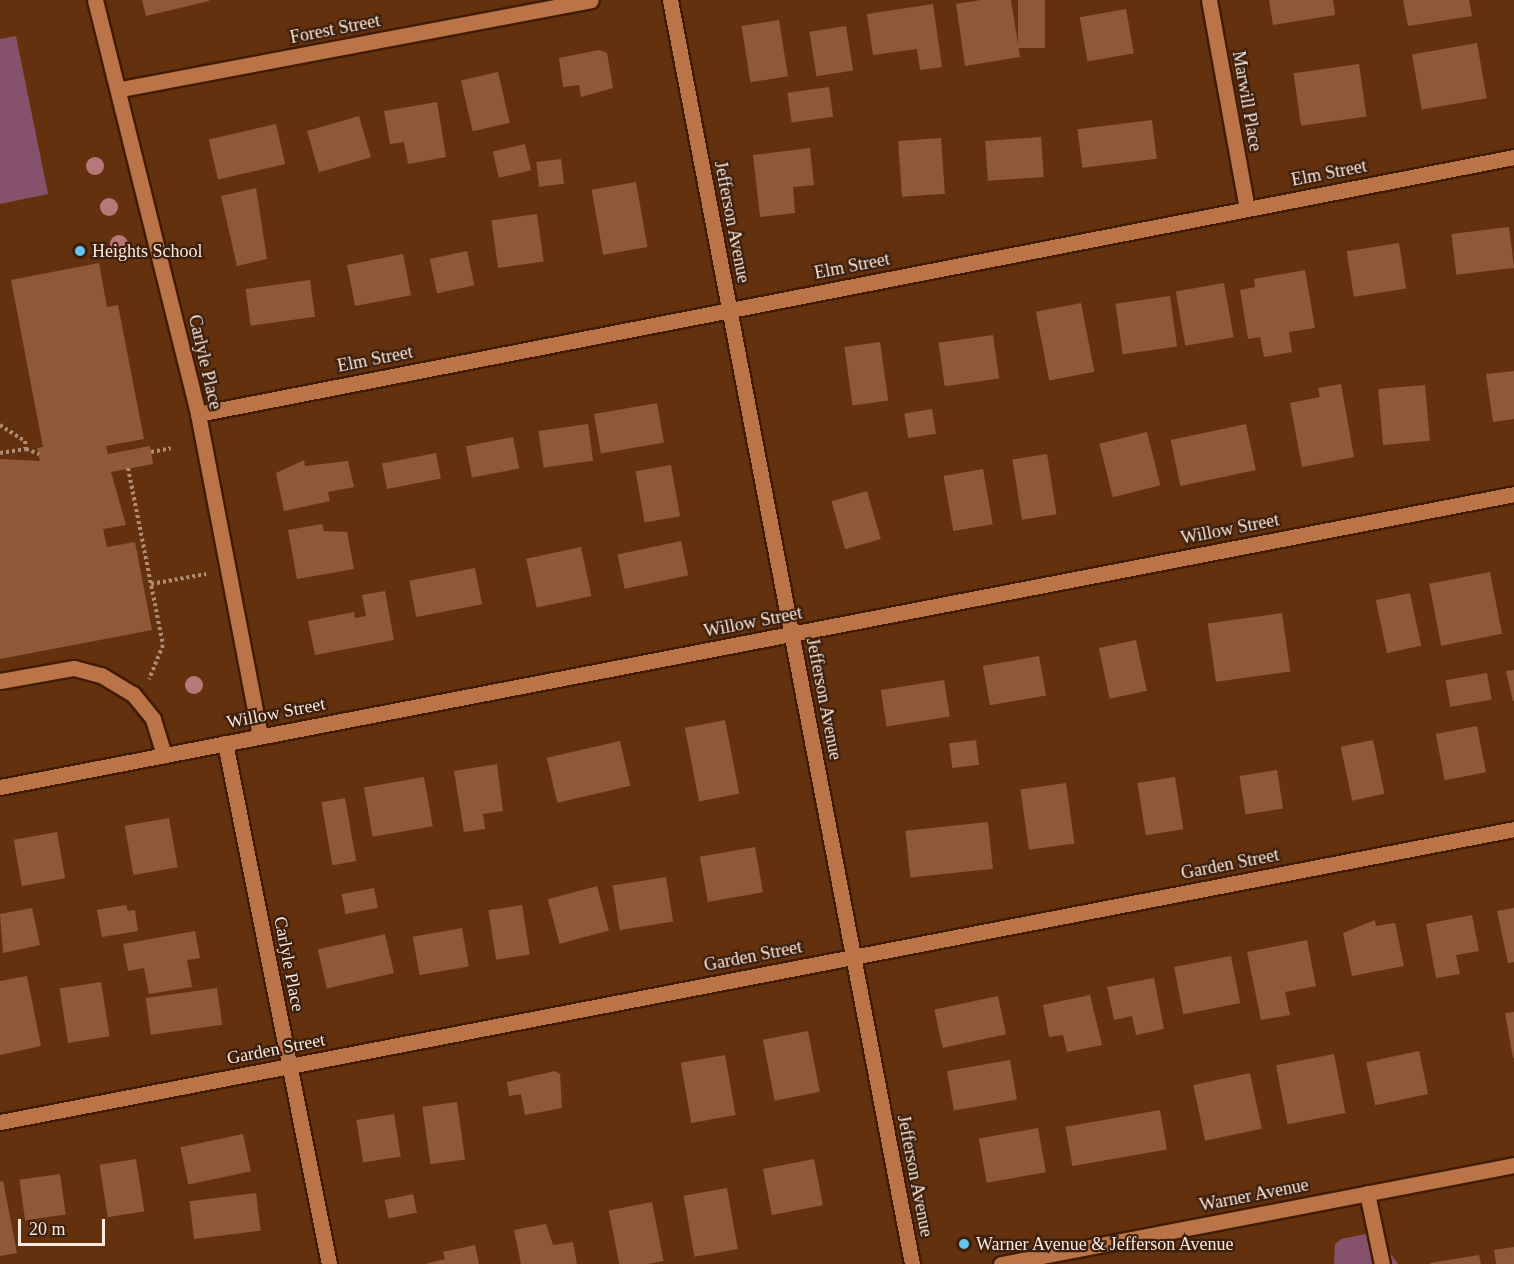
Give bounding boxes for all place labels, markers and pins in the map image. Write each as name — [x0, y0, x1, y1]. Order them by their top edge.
place label: Heights School — [92, 240, 202, 262]
marker: Heights School — [73, 244, 87, 258]
place label: Warner Avenue & Jefferson Avenue — [976, 1233, 1235, 1255]
marker: Warner Avenue & Jefferson Avenue — [957, 1237, 971, 1251]

